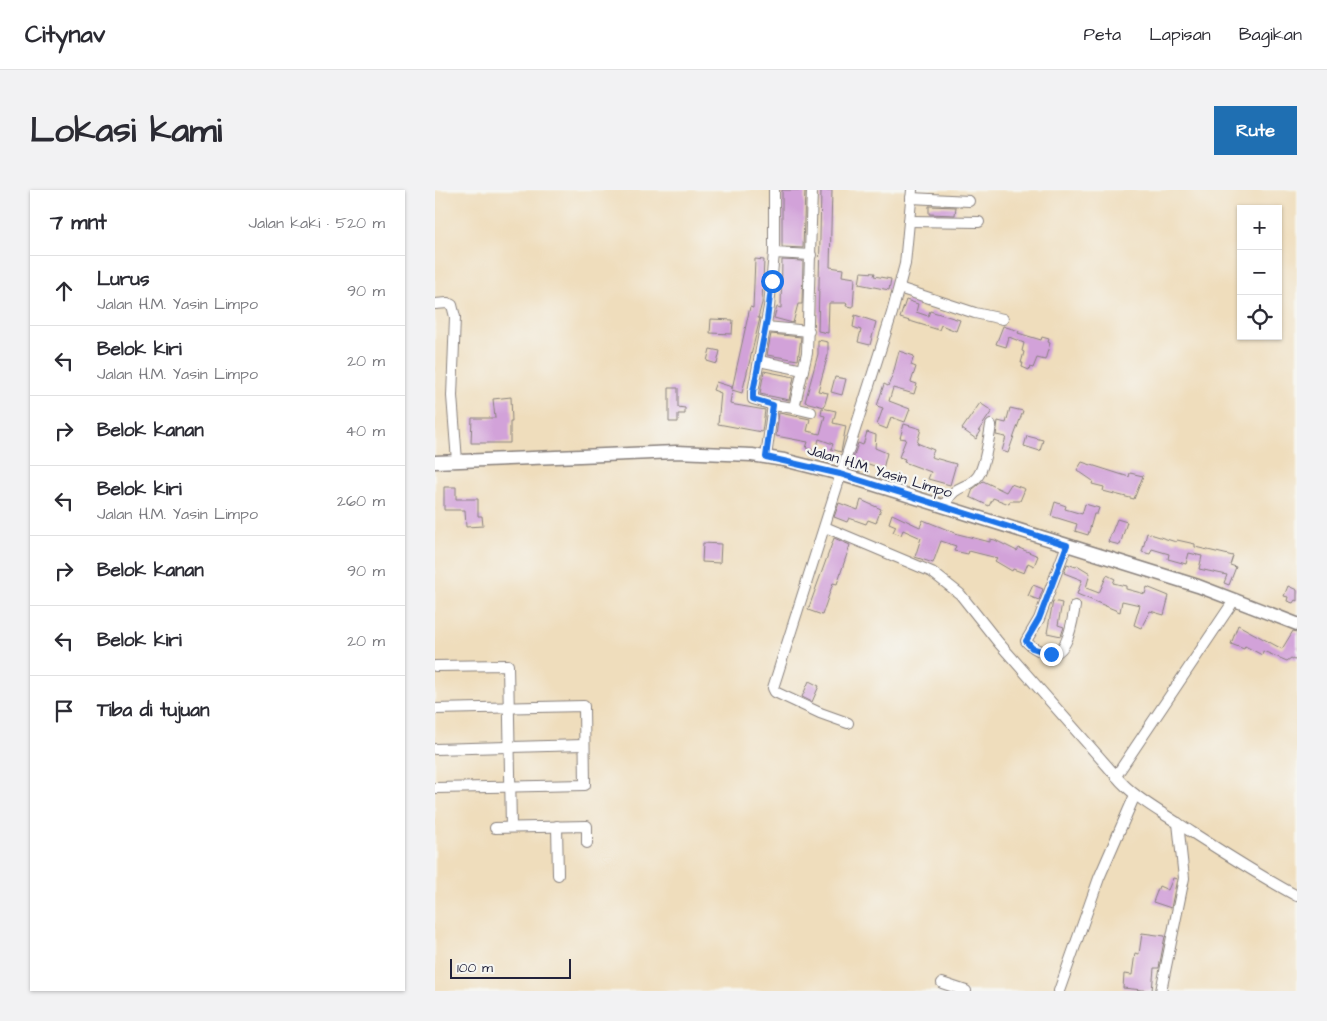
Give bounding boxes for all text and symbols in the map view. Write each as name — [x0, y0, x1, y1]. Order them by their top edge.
text: Citynav — [25, 18, 105, 52]
text: Peta — [1084, 22, 1121, 47]
text: Lapisan — [1149, 22, 1211, 47]
text: Bagikan — [1239, 22, 1302, 47]
text: Lokasi kami — [30, 106, 222, 155]
button: Rute — [1214, 106, 1297, 155]
map controls — [1237, 205, 1282, 340]
button: + — [1237, 205, 1282, 250]
text: 7 mnt — [50, 208, 107, 237]
text: Jalan kaki · 520 m — [249, 212, 385, 234]
button: − — [1237, 250, 1282, 295]
text: Lurus — [97, 266, 149, 293]
route start — [761, 270, 784, 293]
icon: ahead — [50, 277, 78, 305]
text: 90 m — [347, 280, 385, 302]
text: Jalan H.M. Yasin Limpo — [97, 293, 258, 315]
button: locate — [1237, 295, 1282, 340]
text: Belok kiri — [97, 336, 182, 363]
icon: left — [50, 347, 78, 375]
text: 20 m — [347, 350, 385, 372]
text: Jalan H.M. Yasin Limpo — [97, 363, 258, 385]
icon: right — [50, 417, 78, 445]
text: Belok kanan — [97, 417, 204, 444]
text: 40 m — [345, 420, 385, 442]
street label: Jalan H.M. Yasin Limpo — [805, 439, 956, 504]
text: Belok kiri — [97, 476, 182, 503]
icon: left — [50, 487, 78, 515]
text: 260 m — [337, 490, 385, 512]
text: Jalan H.M. Yasin Limpo — [97, 503, 258, 525]
icon: right — [50, 557, 78, 585]
text: Belok kanan — [97, 557, 204, 584]
text: 90 m — [347, 560, 385, 582]
icon: left — [50, 627, 78, 655]
text: Belok kiri — [97, 627, 182, 654]
text: 20 m — [347, 630, 385, 652]
route end — [1040, 643, 1063, 666]
icon: arrive — [50, 697, 78, 725]
text: Tiba di tujuan — [97, 697, 209, 724]
scale bar — [450, 956, 571, 979]
text: 100 m — [457, 958, 493, 978]

